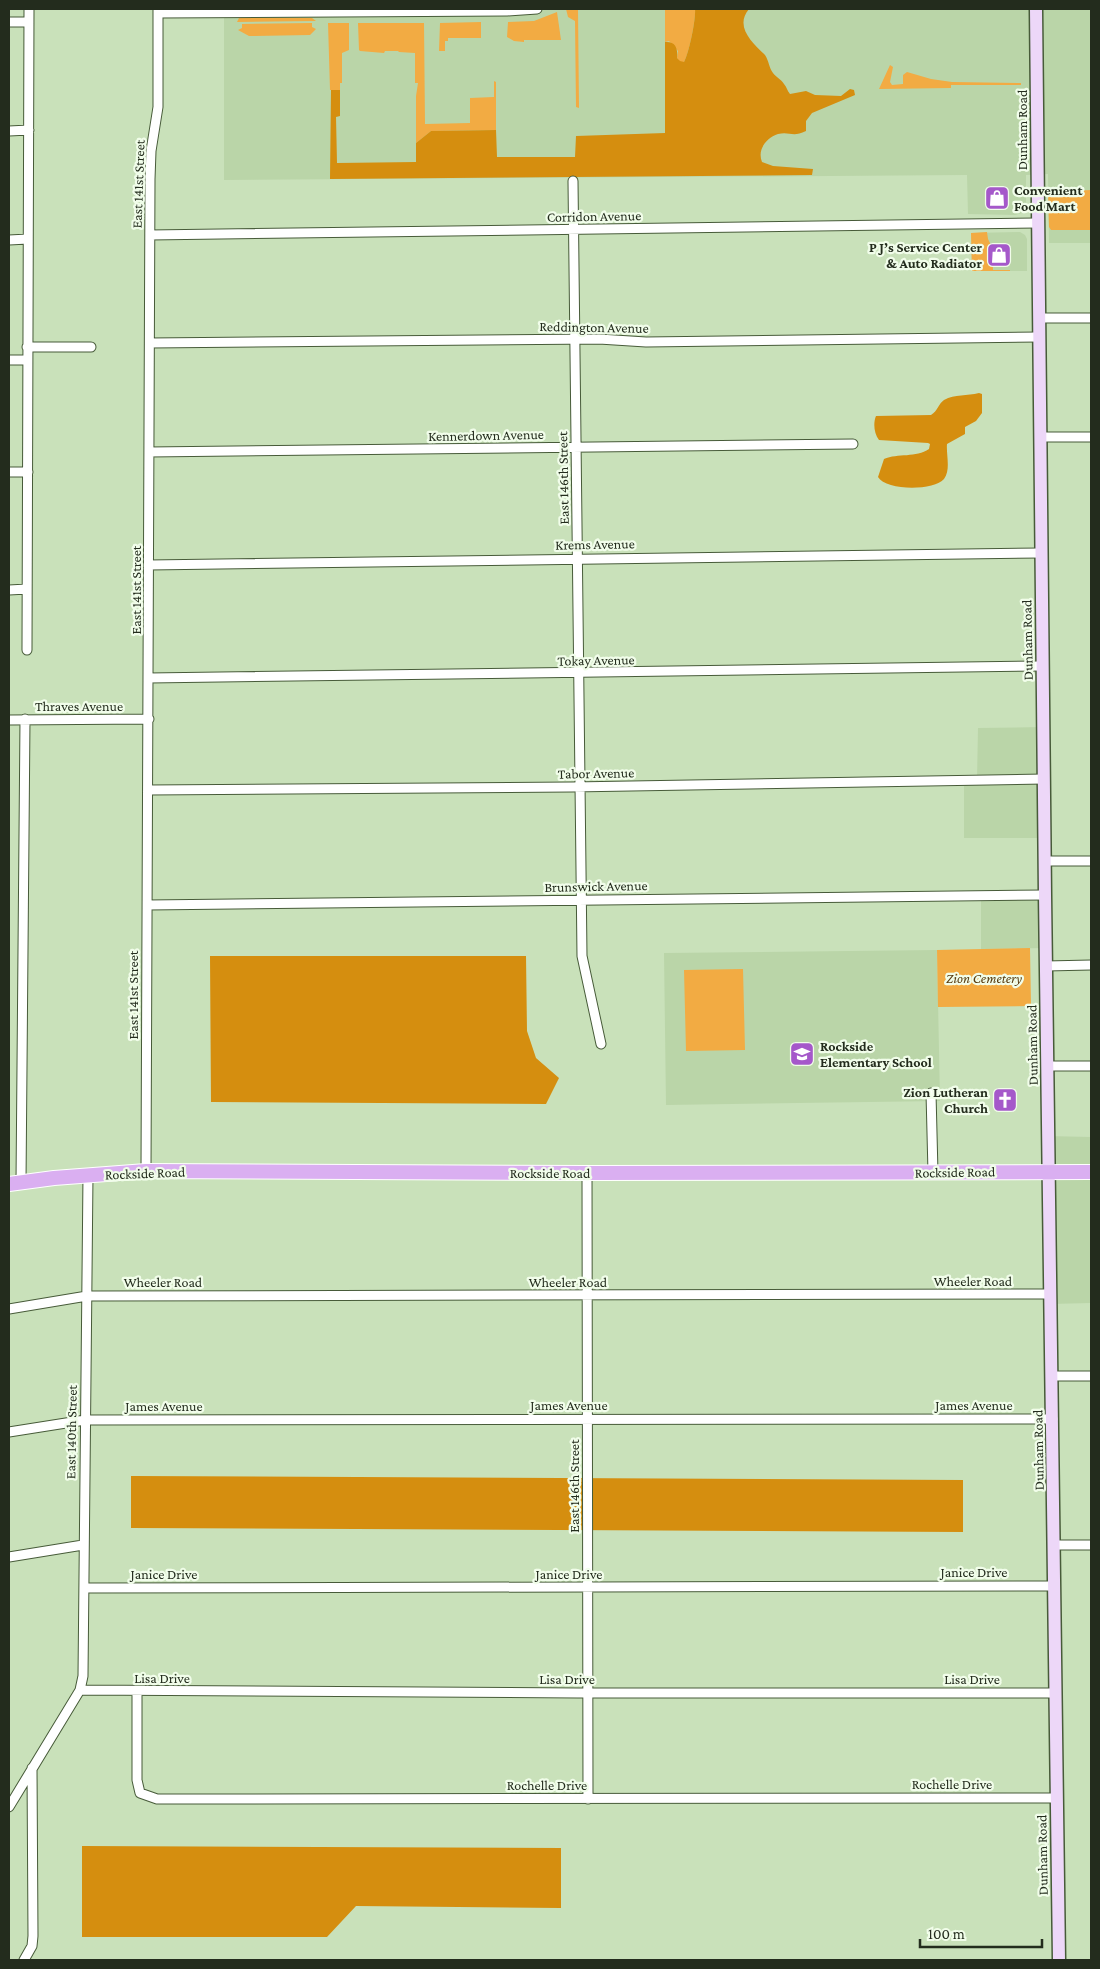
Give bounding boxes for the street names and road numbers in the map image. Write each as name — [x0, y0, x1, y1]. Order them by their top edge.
street label: Dunham Road — [1014, 89, 1030, 170]
street label: East 141st Street — [128, 139, 148, 229]
street label: Corridon Avenue — [547, 207, 641, 225]
street label: Reddington Avenue — [539, 318, 649, 336]
street label: Kennerdown Avenue — [428, 426, 544, 444]
street label: East 146th Street — [554, 431, 572, 525]
street label: Krems Avenue — [555, 535, 635, 553]
street label: East 141st Street — [128, 545, 144, 634]
street label: Dunham Road — [1018, 599, 1036, 680]
street label: Tokay Avenue — [557, 651, 635, 669]
street label: Thraves Avenue — [35, 698, 123, 714]
street label: Tabor Avenue — [558, 764, 634, 782]
street label: Brunswick Avenue — [544, 877, 648, 895]
street label: East 141st Street — [125, 950, 141, 1039]
street label: Dunham Road — [1023, 1004, 1041, 1085]
street label: Rockside Road — [915, 1163, 996, 1181]
street label: Rockside Road — [104, 1164, 186, 1182]
street label: Rockside Road — [510, 1165, 591, 1181]
street label: Wheeler Road — [934, 1273, 1013, 1289]
street label: Wheeler Road — [124, 1274, 203, 1290]
street label: Wheeler Road — [529, 1274, 608, 1290]
street label: East 140th Street — [62, 1384, 80, 1479]
street label: James Avenue — [528, 1397, 608, 1413]
street label: James Avenue — [933, 1397, 1013, 1413]
street label: James Avenue — [123, 1398, 203, 1414]
street label: Dunham Road — [1029, 1409, 1047, 1490]
street label: East 146th Street — [566, 1439, 582, 1533]
street label: Janice Drive — [939, 1564, 1007, 1580]
street label: Janice Drive — [129, 1566, 197, 1582]
street label: Janice Drive — [534, 1566, 602, 1582]
street label: Lisa Drive — [134, 1670, 190, 1686]
street label: Lisa Drive — [539, 1671, 595, 1687]
street label: Lisa Drive — [944, 1671, 1000, 1687]
street label: Rochelle Drive — [912, 1776, 992, 1792]
street label: Rochelle Drive — [507, 1777, 587, 1793]
street label: Dunham Road — [1033, 1814, 1051, 1895]

